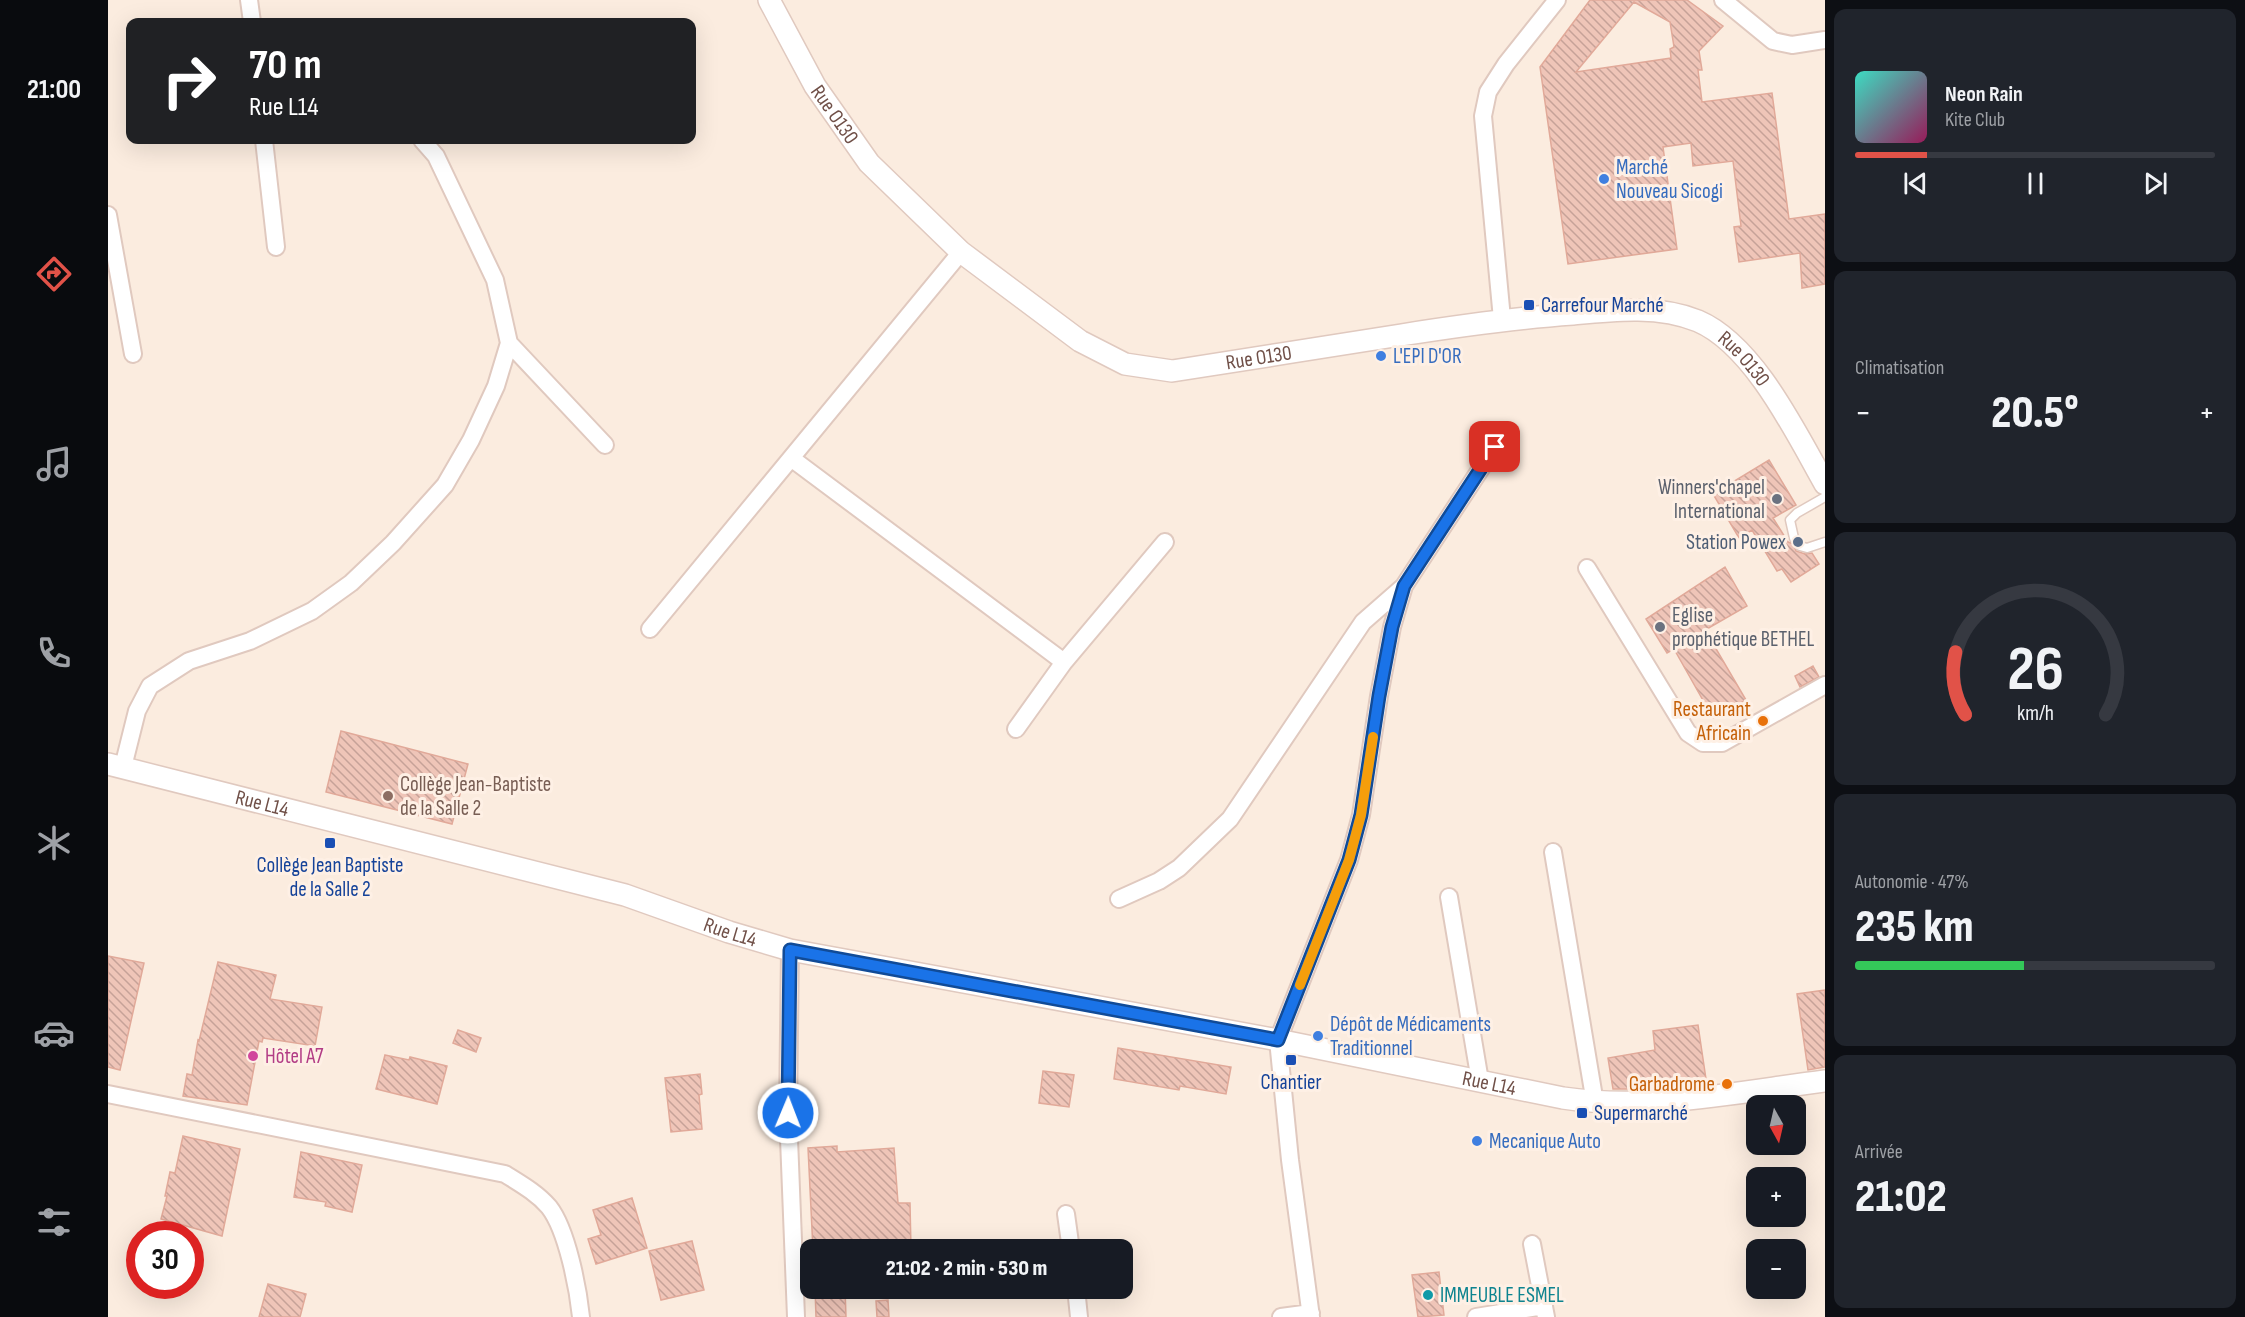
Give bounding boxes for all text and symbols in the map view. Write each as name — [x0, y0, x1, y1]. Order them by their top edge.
text: 70 m — [249, 40, 322, 91]
icon: right — [150, 42, 228, 120]
text: 21:00 — [27, 74, 81, 106]
street label: Rue O130 — [806, 80, 864, 148]
text: Neon Rain — [1945, 81, 2023, 108]
text: Rue L14 — [249, 91, 319, 123]
text: Kite Club — [1945, 108, 2005, 132]
place label: Marché Nouveau Sicogi — [1616, 155, 1723, 204]
icon: previous — [1899, 167, 1932, 200]
icon: pause — [2019, 167, 2052, 200]
icon: next — [2139, 167, 2172, 200]
marker: Marché Nouveau Sicogi — [1597, 172, 1611, 186]
icon: directions — [33, 253, 75, 295]
place label: Carrefour Marché — [1541, 293, 1664, 318]
marker: Carrefour Marché — [1522, 298, 1536, 312]
street label: Rue O130 — [1713, 325, 1776, 391]
street label: Rue O130 — [1224, 340, 1293, 375]
place label: L'EPI D'OR — [1393, 344, 1462, 369]
marker: L'EPI D'OR — [1374, 349, 1388, 363]
text: Climatisation — [1855, 356, 1944, 380]
text: 20.5° — [1991, 386, 2079, 441]
text: − — [1855, 393, 1871, 433]
text: + — [2199, 393, 2215, 433]
pin — [1469, 421, 1520, 472]
icon: arrive — [1478, 430, 1511, 463]
icon: music — [33, 443, 75, 485]
place label: Winners'chapel International — [1658, 475, 1765, 524]
marker: Winners'chapel International — [1770, 492, 1784, 506]
place label: Station Powex — [1686, 530, 1786, 555]
marker: Station Powex — [1791, 535, 1805, 549]
place label: Eglise prophétique BETHEL — [1672, 603, 1815, 652]
marker: Eglise prophétique BETHEL — [1653, 620, 1667, 634]
icon: phone — [33, 632, 75, 674]
text: 26 — [2007, 634, 2063, 709]
place label: Restaurant Africain — [1673, 697, 1751, 746]
text: km/h — [2016, 702, 2054, 727]
marker: Restaurant Africain — [1756, 714, 1770, 728]
place label: Collège Jean-Baptiste de la Salle 2 — [400, 772, 551, 821]
street label: Rue L14 — [233, 784, 292, 822]
marker: Collège Jean-Baptiste de la Salle 2 — [381, 789, 395, 803]
icon: climate — [33, 822, 75, 864]
marker: Collège Jean Baptiste de la Salle 2 — [323, 836, 337, 850]
place label: Collège Jean Baptiste de la Salle 2 — [257, 853, 403, 902]
text: Autonomie · 47% — [1855, 870, 1969, 894]
text: 235 km — [1855, 900, 1974, 955]
street label: Rue L14 — [701, 912, 760, 952]
icon: car — [33, 1012, 75, 1054]
place label: Dépôt de Médicaments Traditionnel — [1330, 1012, 1491, 1061]
marker: Dépôt de Médicaments Traditionnel — [1311, 1029, 1325, 1043]
place label: Hôtel A7 — [265, 1044, 324, 1069]
marker: Hôtel A7 — [246, 1049, 260, 1063]
marker: Chantier — [1284, 1053, 1298, 1067]
street label: Rue L14 — [1460, 1065, 1518, 1101]
place label: Chantier — [1260, 1070, 1322, 1095]
place label: Garbadrome — [1629, 1072, 1715, 1097]
marker: Garbadrome — [1720, 1077, 1734, 1091]
position arrow — [756, 1081, 820, 1145]
north arrow — [1746, 1095, 1806, 1155]
map controls — [1746, 1095, 1806, 1299]
place label: Supermarché — [1594, 1101, 1688, 1126]
marker: Supermarché — [1575, 1106, 1589, 1120]
place label: Mecanique Auto — [1489, 1129, 1601, 1154]
marker: Mecanique Auto — [1470, 1134, 1484, 1148]
text: Arrivée — [1855, 1140, 1903, 1164]
button: + — [1746, 1167, 1806, 1227]
text: 21:02 — [1855, 1170, 1947, 1225]
icon: filters — [33, 1201, 75, 1243]
speed limit sign: 30 — [126, 1221, 204, 1299]
button: − — [1746, 1239, 1806, 1299]
text: 21:02 · 2 min · 530 m — [886, 1255, 1047, 1282]
place label: IMMEUBLE ESMEL — [1440, 1283, 1564, 1308]
marker: IMMEUBLE ESMEL — [1421, 1288, 1435, 1302]

